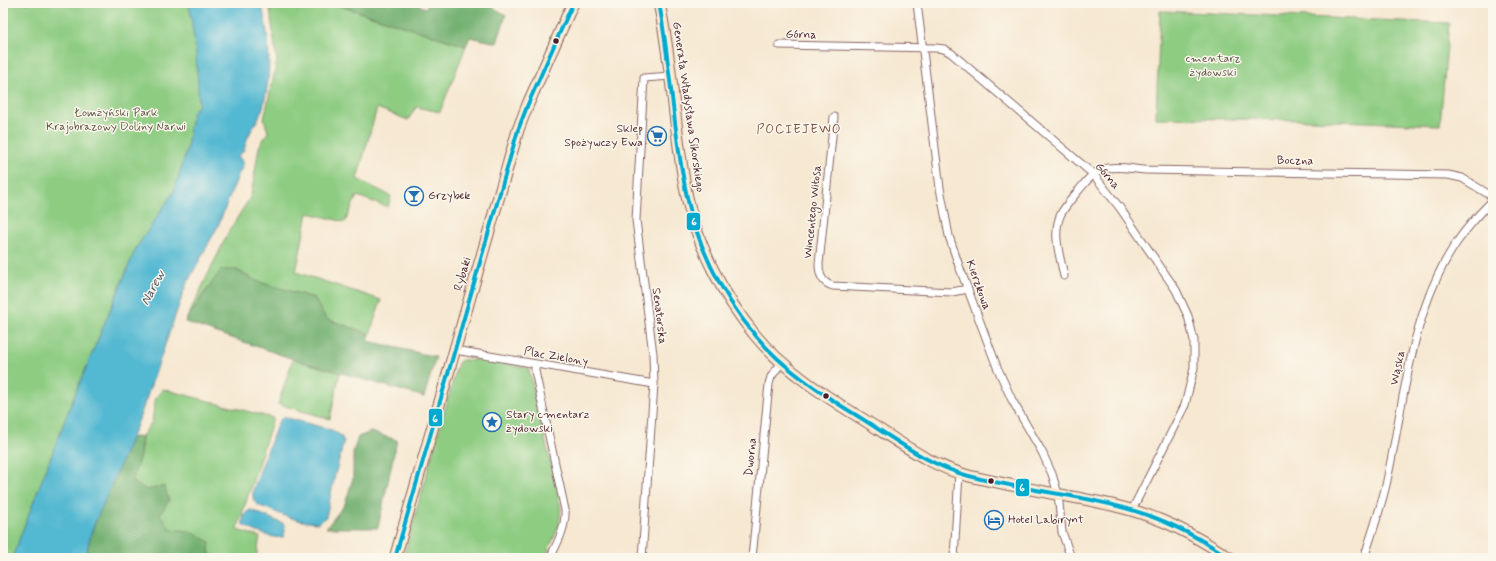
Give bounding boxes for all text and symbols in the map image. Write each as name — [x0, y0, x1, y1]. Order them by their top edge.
street label: Generała Władysława Sikorskiego — [668, 21, 708, 193]
street label: Górna — [786, 27, 816, 43]
unlabelled marker — [551, 36, 561, 46]
park label: cmentarz żydowski — [1185, 51, 1241, 81]
park label: Łomżyński Park Krajobrazowy Doliny Narwi — [46, 105, 186, 135]
place label: Sklep Spożywczy Ewa — [564, 121, 643, 151]
district label: POCIEJEWO — [757, 121, 841, 138]
supermarket icon: Sklep Spożywczy Ewa — [646, 125, 668, 147]
street label: Boczna — [1277, 153, 1313, 169]
street label: Górna — [1091, 159, 1123, 193]
street label: Wincentego Witosa — [800, 164, 826, 260]
bar icon: Grzybek — [403, 185, 425, 207]
place label: Grzybek — [428, 188, 470, 204]
line badge: 6 — [686, 212, 701, 231]
text: 6 — [691, 215, 697, 229]
street label: Rybaki — [451, 255, 475, 293]
street label: Kierzkowa — [962, 258, 994, 312]
water label: Narew — [137, 266, 170, 308]
street label: Senatorska — [648, 287, 670, 345]
street label: Plac Zielony — [523, 343, 590, 371]
street label: Wąska — [1387, 349, 1409, 387]
unlabelled marker — [821, 391, 831, 401]
place label: Stary cmentarz żydowski — [506, 407, 590, 437]
line badge: 6 — [428, 408, 443, 427]
place icon: Stary cmentarz żydowski — [481, 411, 503, 433]
text: 6 — [432, 412, 438, 426]
street label: Dworna — [741, 437, 761, 477]
unlabelled marker — [986, 476, 996, 486]
line badge: 6 — [1015, 478, 1030, 497]
text: 6 — [1019, 481, 1025, 495]
hotel icon: Hotel Labirynt — [983, 509, 1005, 531]
place label: Hotel Labirynt — [1008, 512, 1084, 528]

